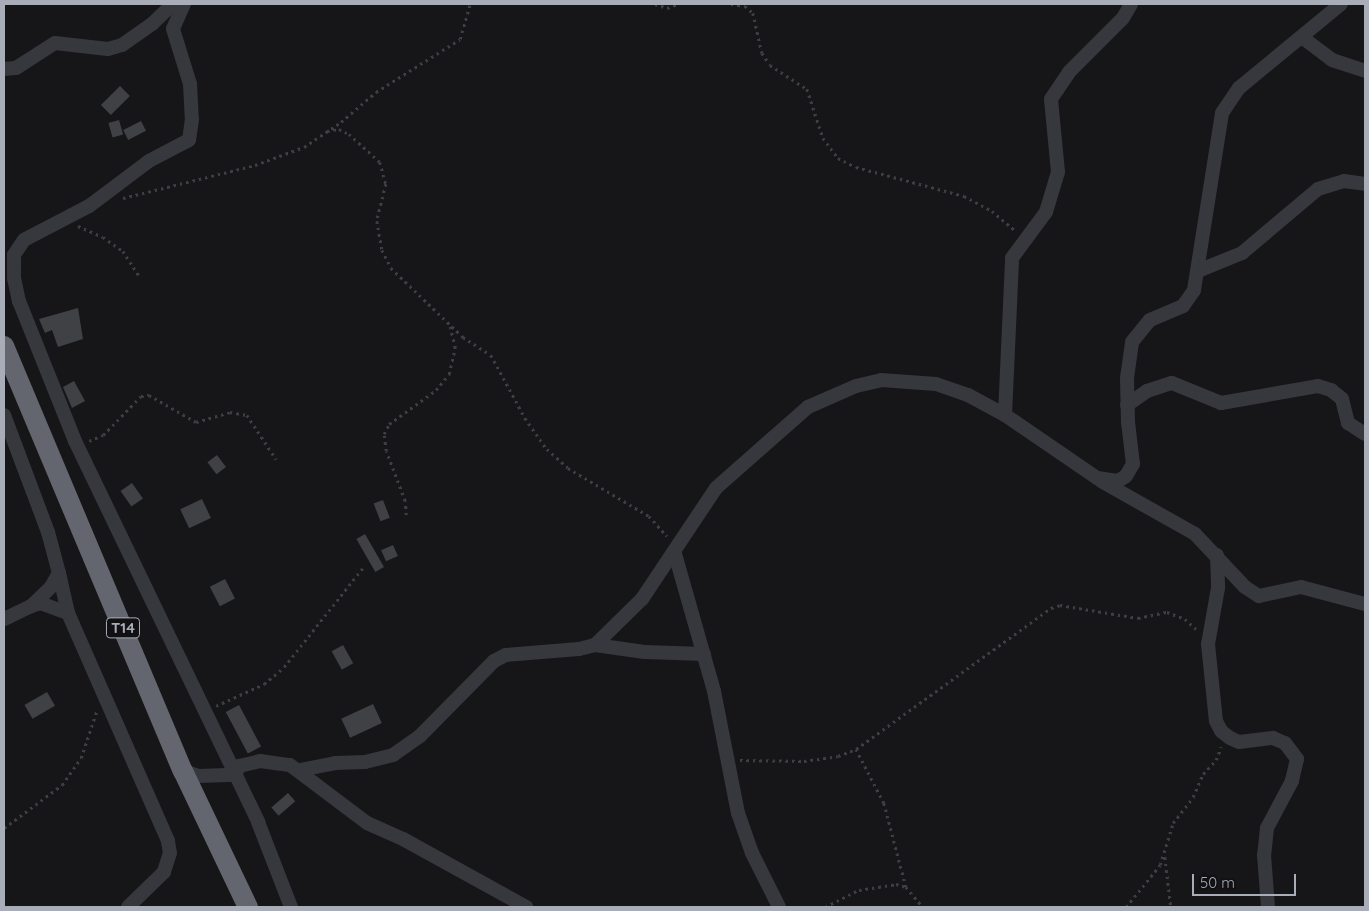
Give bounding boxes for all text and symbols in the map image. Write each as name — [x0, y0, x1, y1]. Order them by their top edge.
road number: T14 — [106, 616, 140, 640]
scale bar — [1194, 864, 1298, 896]
text: 50 m — [1200, 873, 1235, 892]

